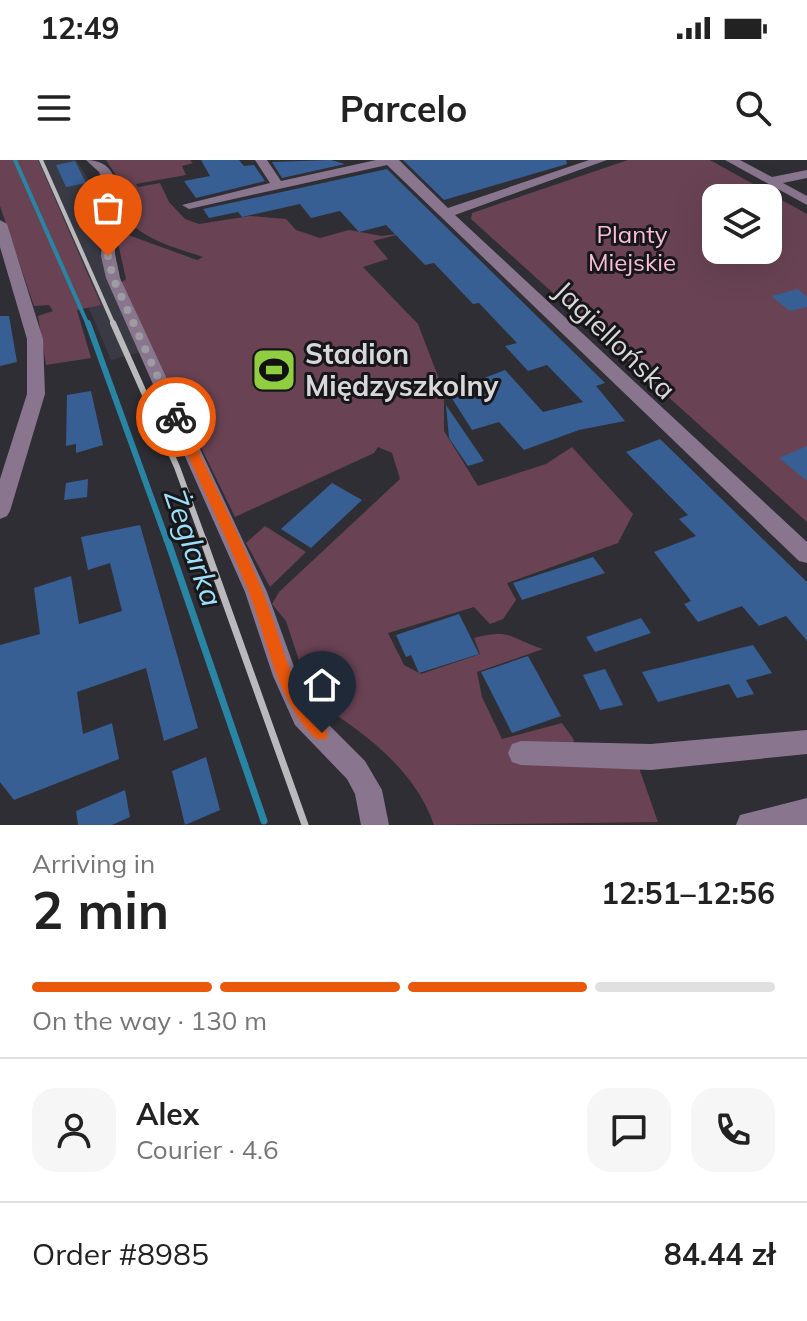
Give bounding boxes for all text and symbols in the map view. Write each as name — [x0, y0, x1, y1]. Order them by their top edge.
text: 12:49 — [40, 9, 119, 47]
icon: menu — [32, 86, 76, 130]
text: Parcelo — [340, 86, 467, 131]
icon: search — [731, 86, 775, 130]
pin — [74, 174, 142, 256]
map controls — [702, 184, 782, 264]
button: layers — [702, 184, 782, 264]
icon: bag — [86, 186, 130, 230]
park label: Planty Miejskie — [588, 219, 676, 277]
street label: Jagiellońska — [547, 273, 683, 406]
place label: Stadion Międzyszkolny — [305, 336, 499, 403]
sports icon: Stadion Międzyszkolny — [250, 346, 298, 394]
courier — [136, 377, 216, 457]
icon: bike — [154, 395, 198, 439]
water label: Żeglarka — [156, 484, 232, 611]
pin — [288, 651, 356, 733]
icon: home — [300, 663, 344, 707]
text: Arriving in — [32, 847, 155, 880]
text: 12:51–12:56 — [601, 874, 775, 912]
text: 2 min — [32, 877, 169, 942]
text: On the way · 130 m — [32, 1004, 267, 1037]
button: person — [32, 1088, 116, 1172]
button: chat — [587, 1088, 671, 1172]
button: phone — [691, 1088, 775, 1172]
text: Alex — [136, 1095, 199, 1133]
text: Courier · 4.6 — [136, 1133, 279, 1166]
text: Order #8985 — [32, 1235, 209, 1273]
text: 84.44 zł — [664, 1235, 775, 1273]

